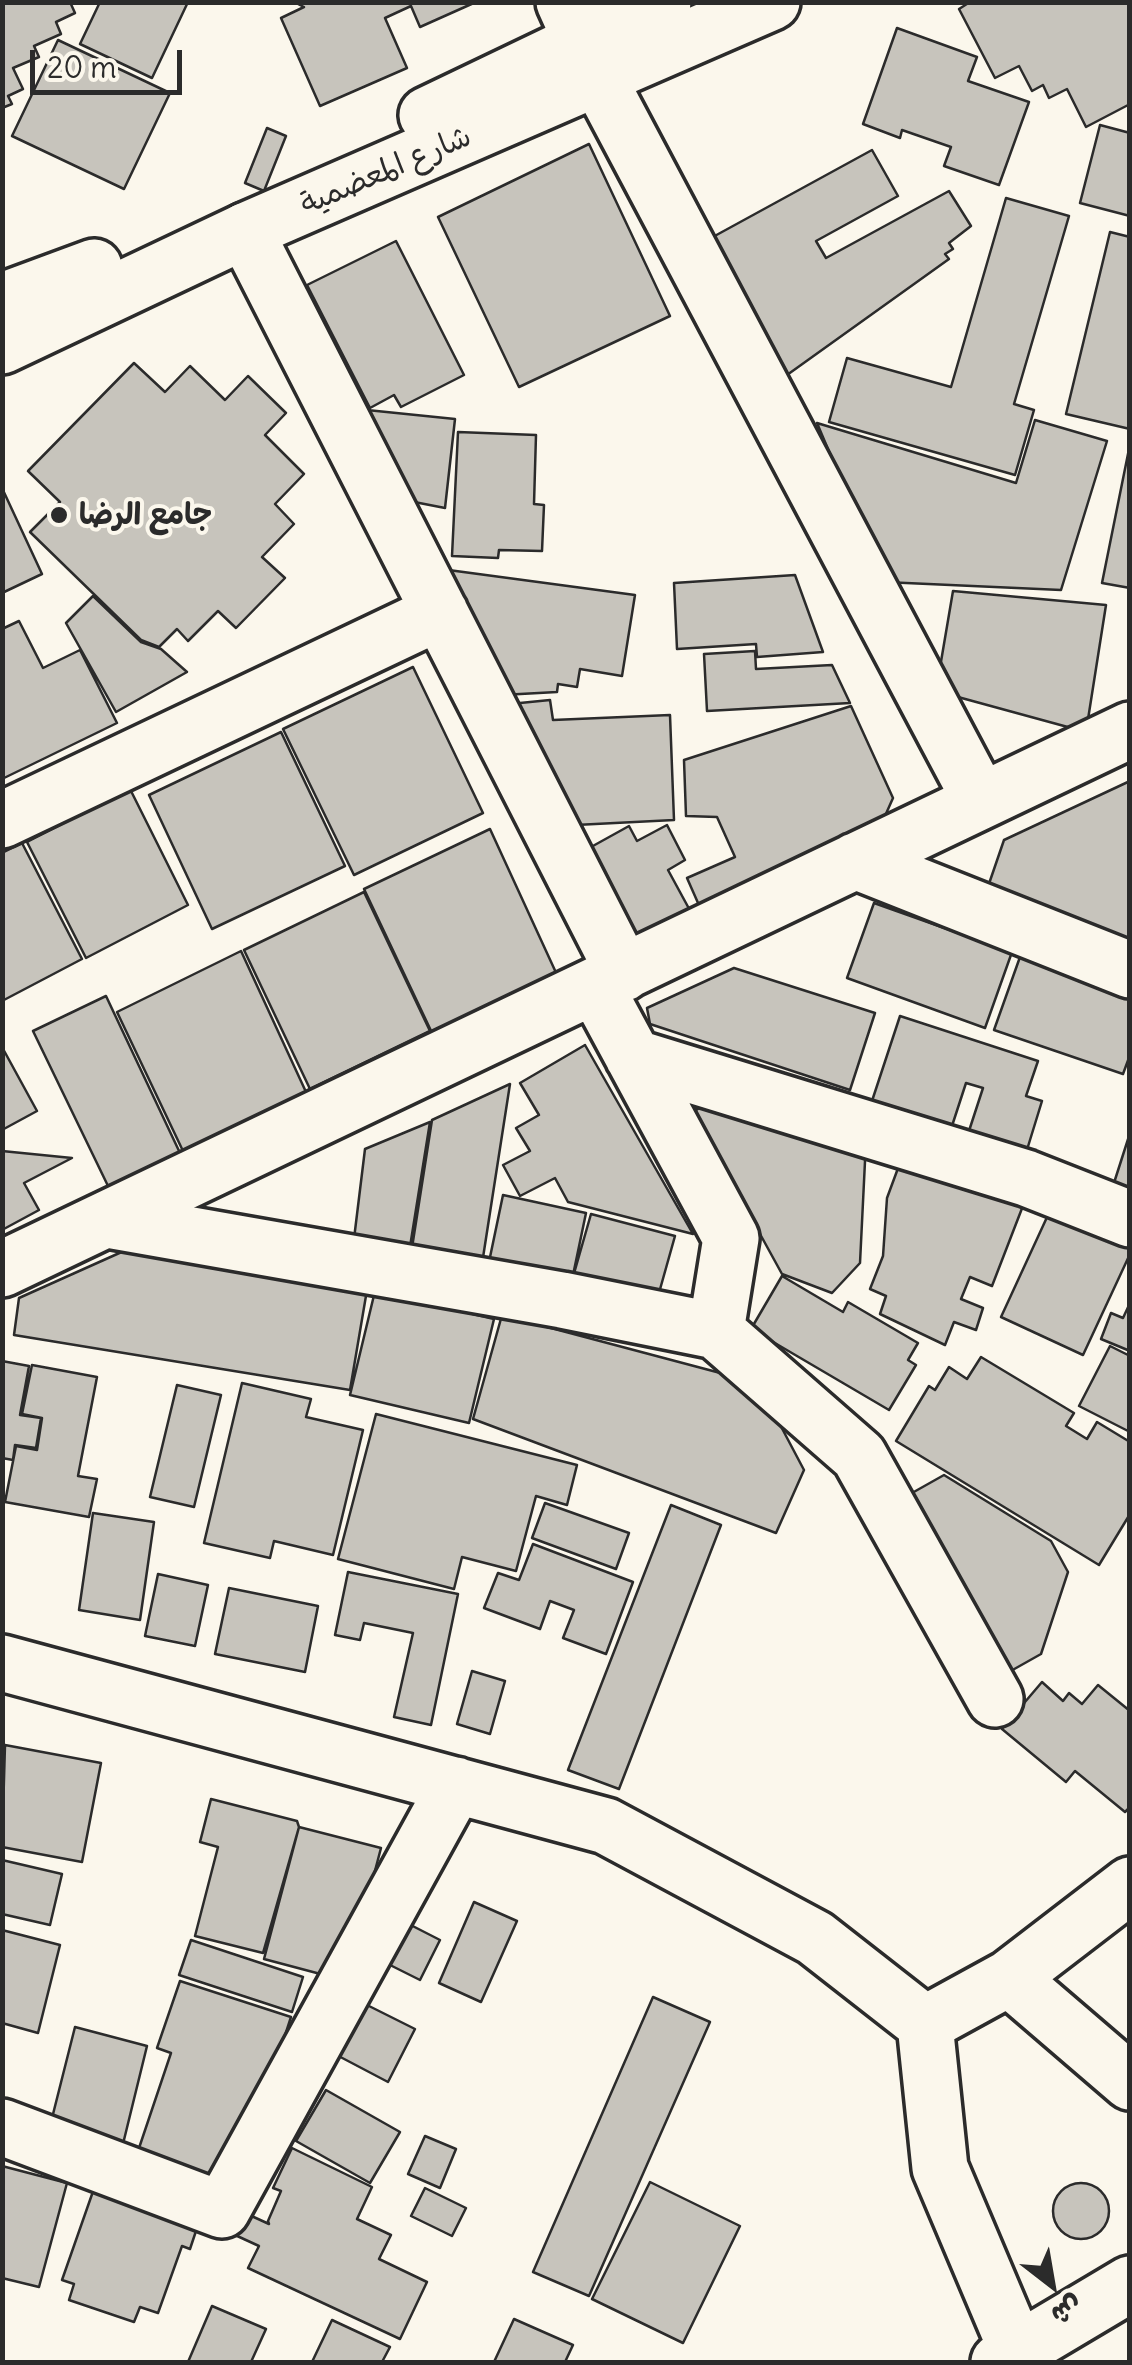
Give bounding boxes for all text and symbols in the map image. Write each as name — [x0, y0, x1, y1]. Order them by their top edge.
scale bar — [35, 30, 188, 92]
text: 20 m — [47, 48, 117, 86]
street label: شارع المعضمية — [295, 119, 477, 223]
place label: جامع الرضا — [79, 497, 212, 533]
marker: جامع الرضا — [48, 504, 70, 526]
north arrow — [1002, 2235, 1102, 2335]
text: ش — [1045, 2287, 1090, 2334]

